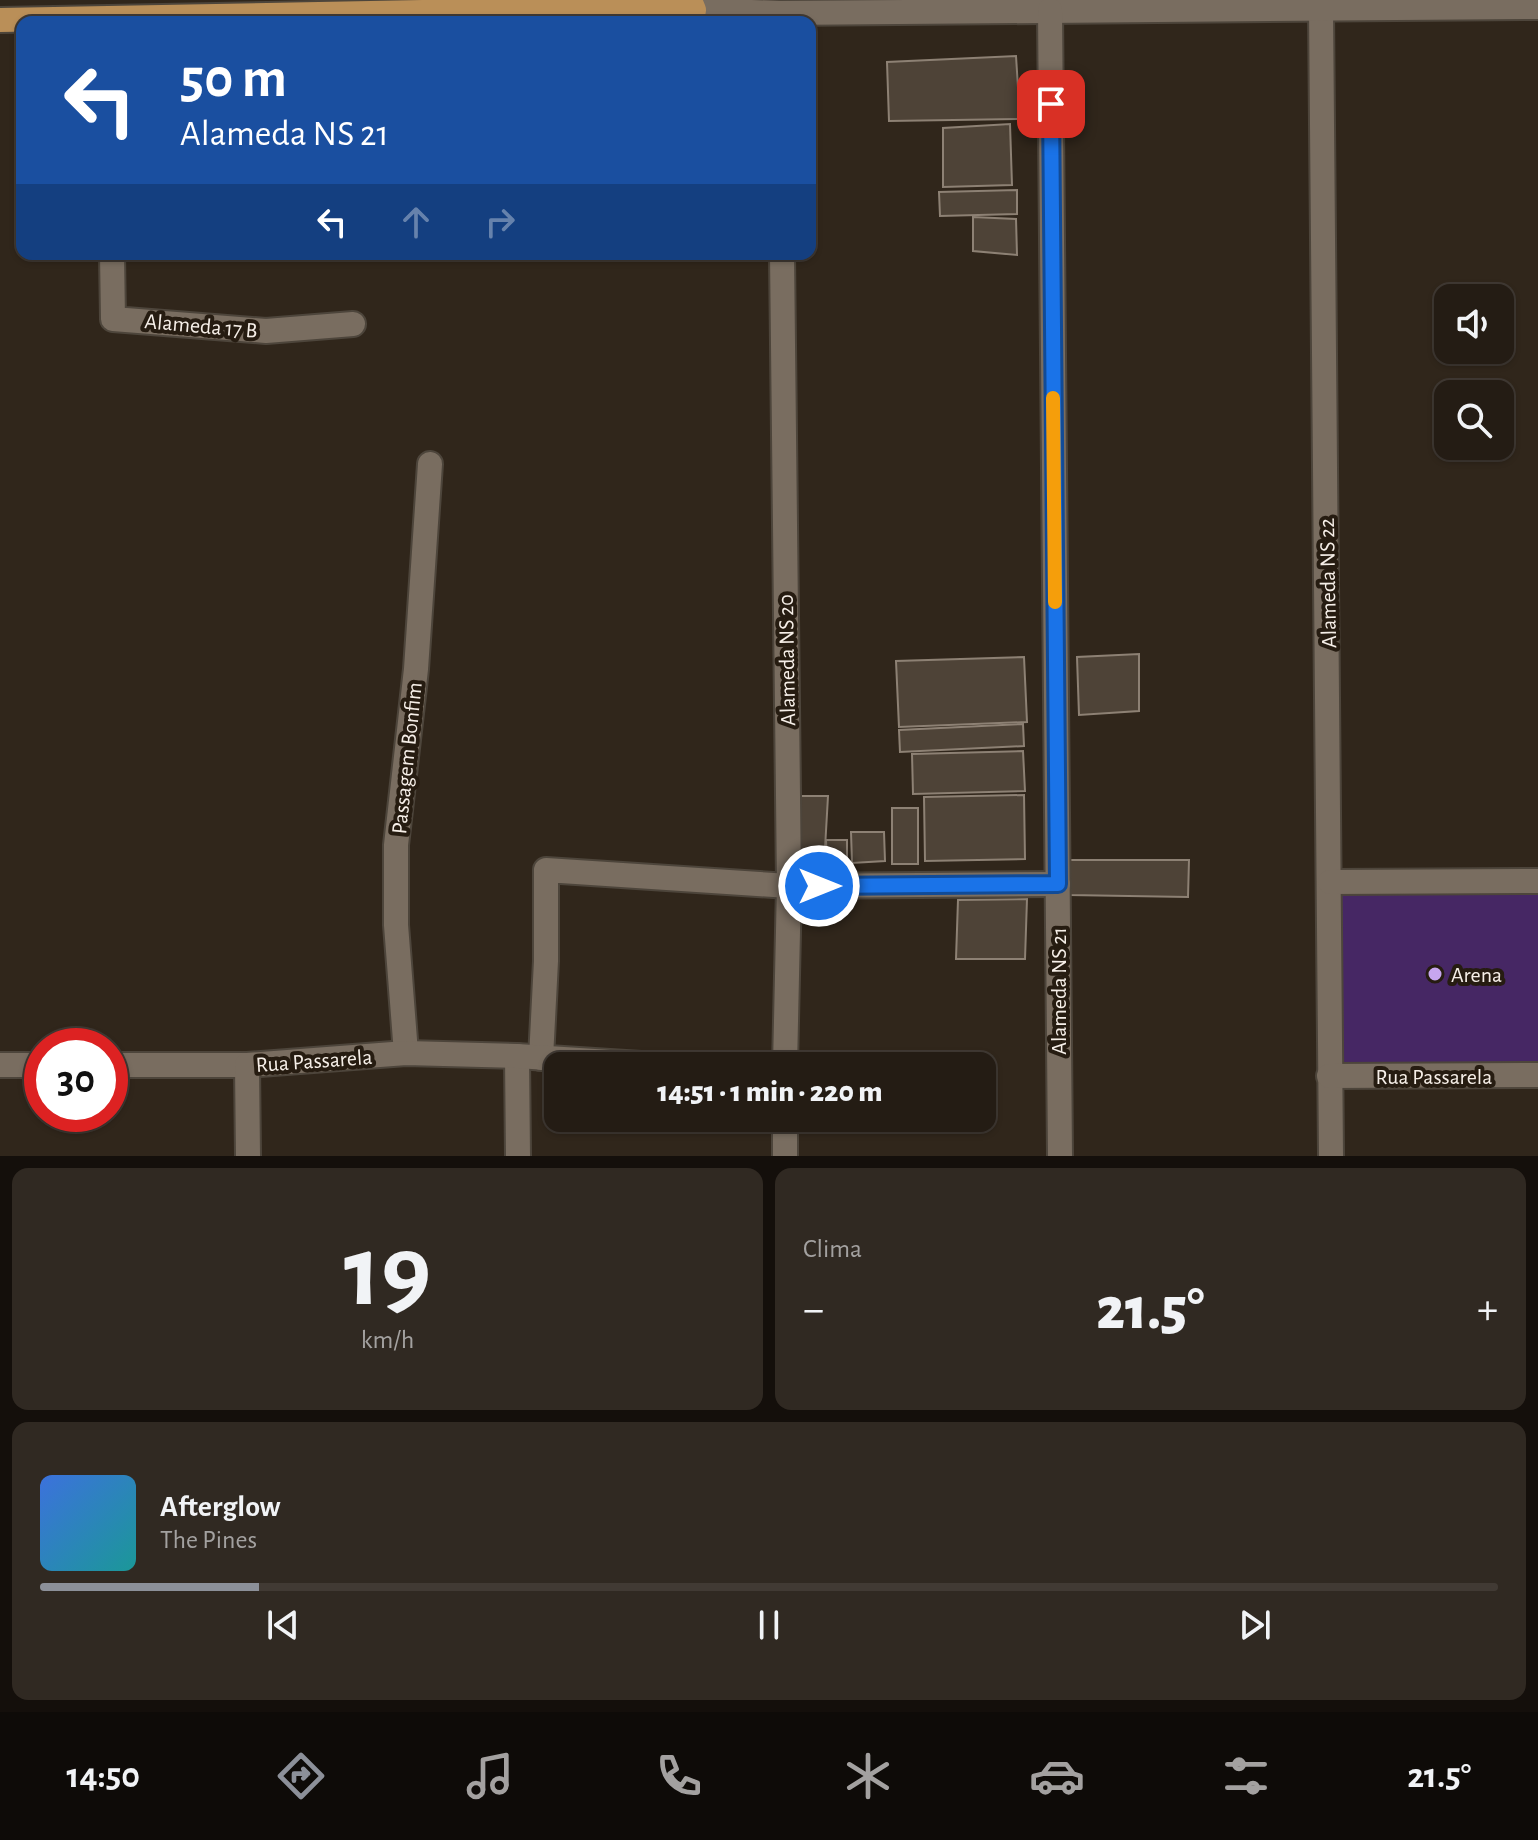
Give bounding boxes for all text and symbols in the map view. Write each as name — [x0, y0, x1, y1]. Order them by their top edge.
icon: left — [48, 48, 152, 152]
text: 50 m — [180, 51, 287, 107]
pin — [1017, 70, 1085, 138]
icon: arrive — [1029, 82, 1073, 126]
text: Alameda NS 21 — [180, 116, 389, 152]
icon: left — [310, 200, 354, 244]
icon: ahead — [394, 200, 438, 244]
icon: right — [478, 200, 522, 244]
map controls — [1434, 284, 1514, 460]
button: sound — [1434, 284, 1514, 364]
street label: Alameda 17 B — [144, 310, 258, 342]
button: search — [1434, 380, 1514, 460]
street label: Alameda NS 22 — [1316, 518, 1340, 648]
street label: Alameda NS 20 — [775, 594, 799, 726]
street label: Passagem Bonfim — [388, 681, 426, 835]
position arrow — [777, 844, 861, 928]
street label: Alameda NS 21 — [1048, 927, 1070, 1055]
place label: Arena — [1451, 964, 1502, 986]
marker: Arena — [1426, 965, 1444, 983]
speed limit sign: 30 — [24, 1028, 128, 1132]
street label: Rua Passarela — [255, 1046, 373, 1076]
street label: Rua Passarela — [1376, 1066, 1492, 1088]
text: 14:51 · 1 min · 220 m — [657, 1077, 883, 1107]
text: 19 — [344, 1221, 431, 1325]
text: Clima — [803, 1236, 862, 1262]
text: 21.5° — [1096, 1280, 1205, 1340]
text: − — [803, 1288, 824, 1332]
text: + — [1477, 1288, 1498, 1332]
text: km/h — [361, 1327, 414, 1353]
text: Afterglow — [160, 1492, 281, 1522]
text: The Pines — [160, 1527, 257, 1553]
icon: previous — [261, 1603, 305, 1647]
icon: pause — [747, 1603, 791, 1647]
icon: next — [1233, 1603, 1277, 1647]
icon: directions — [273, 1748, 329, 1804]
icon: music — [462, 1748, 518, 1804]
icon: phone — [651, 1748, 707, 1804]
icon: climate — [840, 1748, 896, 1804]
icon: car — [1029, 1748, 1085, 1804]
icon: filters — [1218, 1748, 1274, 1804]
text: 14:50 — [67, 1758, 140, 1794]
text: 21.5° — [1407, 1758, 1471, 1794]

